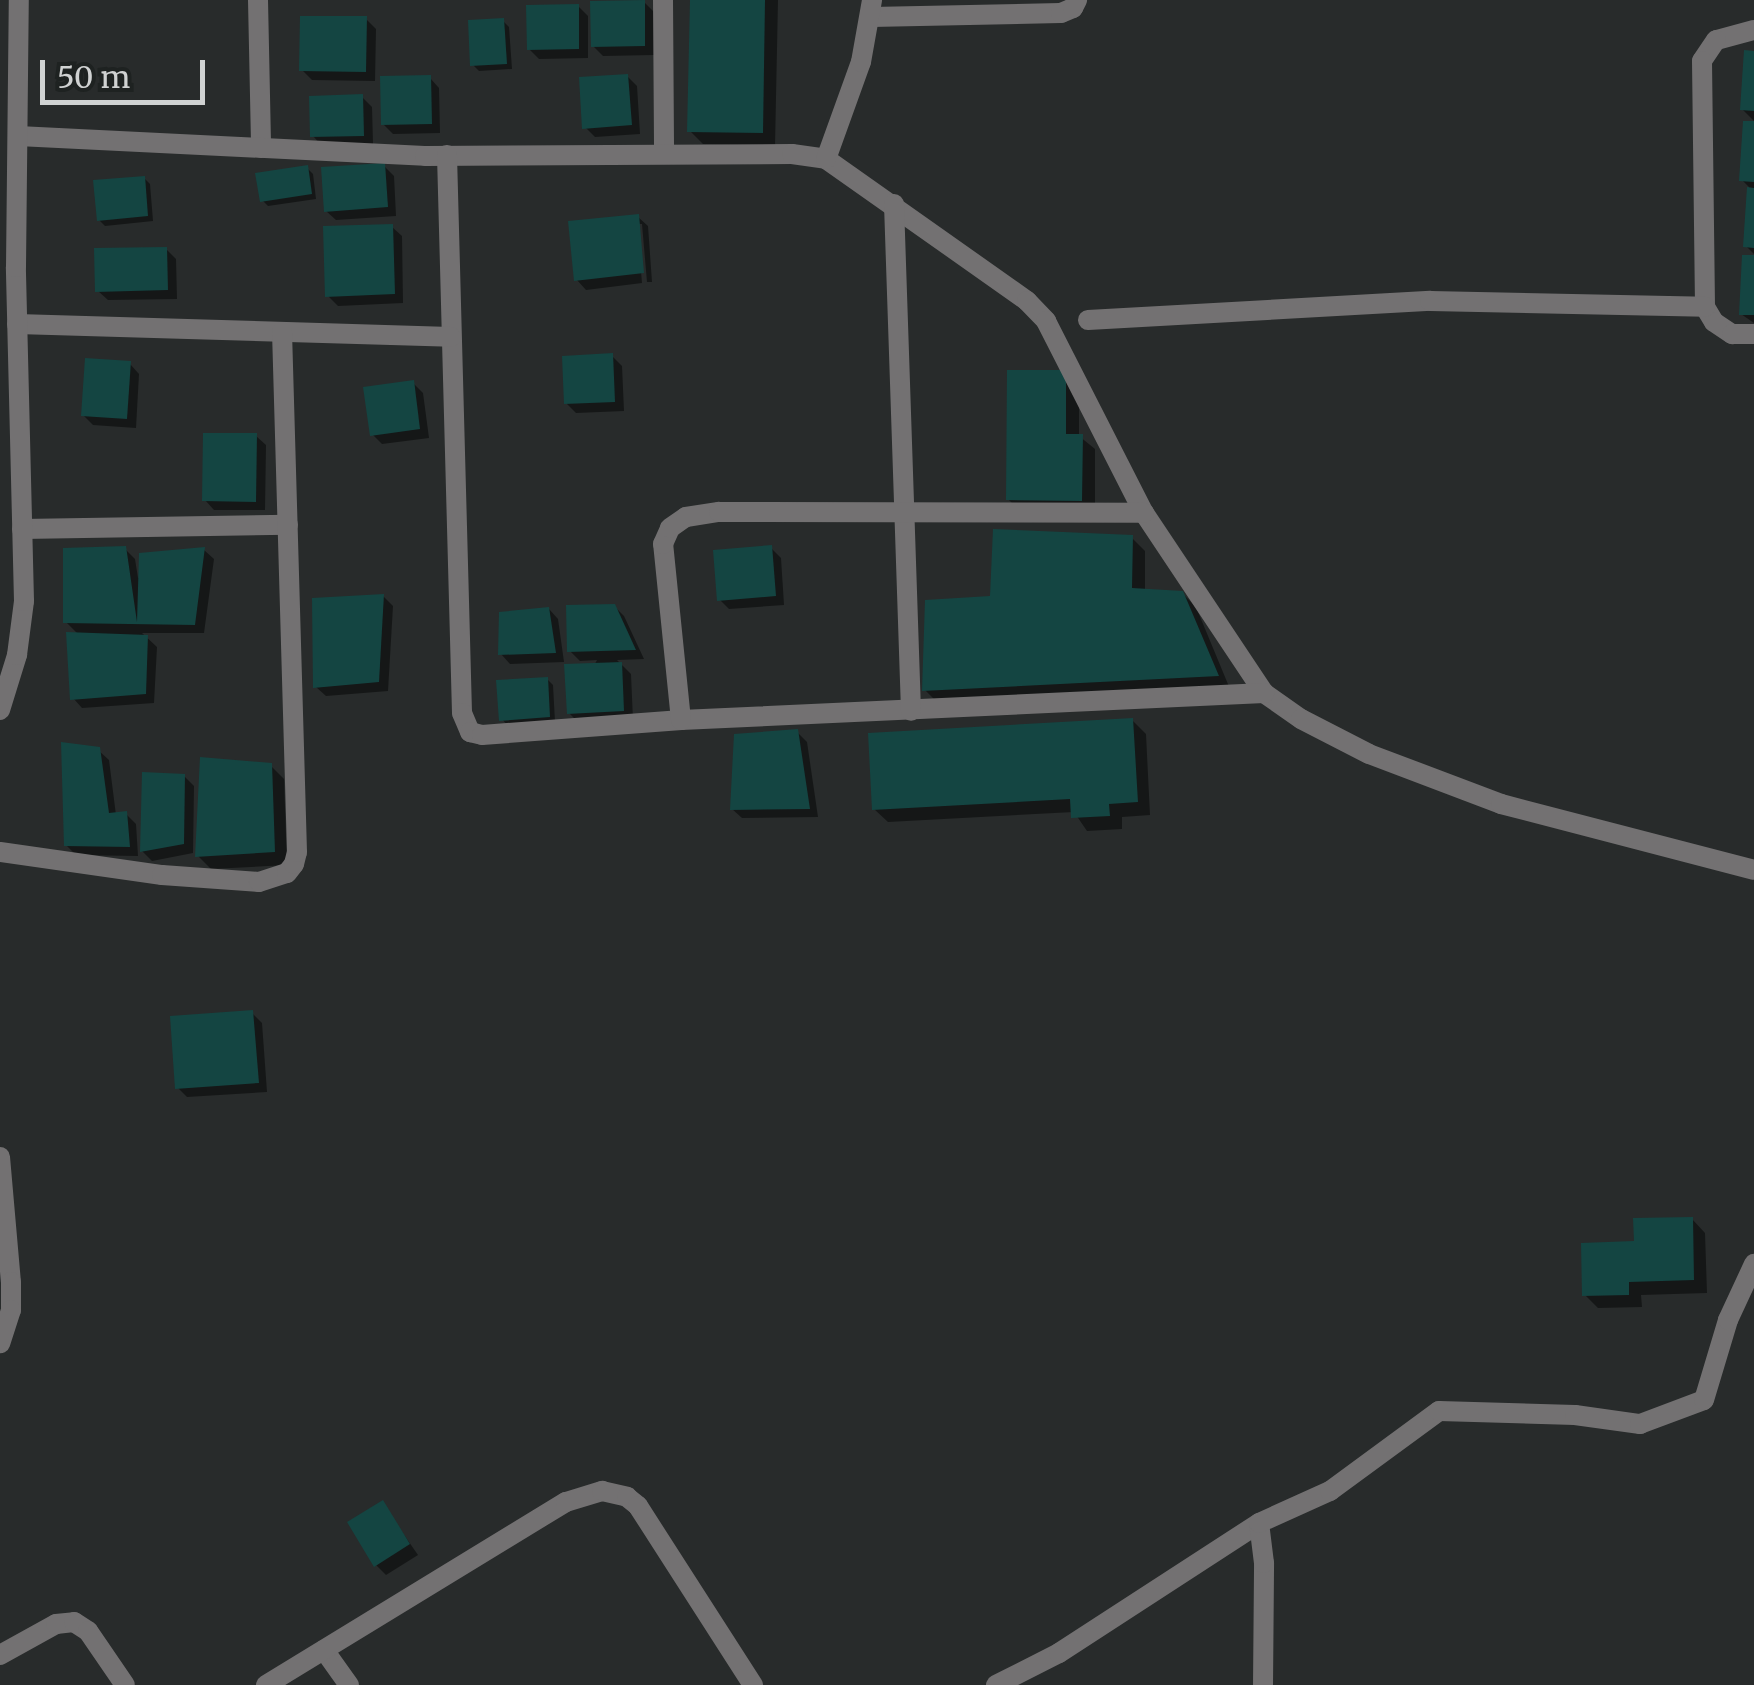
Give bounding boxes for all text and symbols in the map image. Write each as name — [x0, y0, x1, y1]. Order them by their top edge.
scale bar — [45, 40, 210, 102]
text: 50 m — [57, 58, 130, 96]

